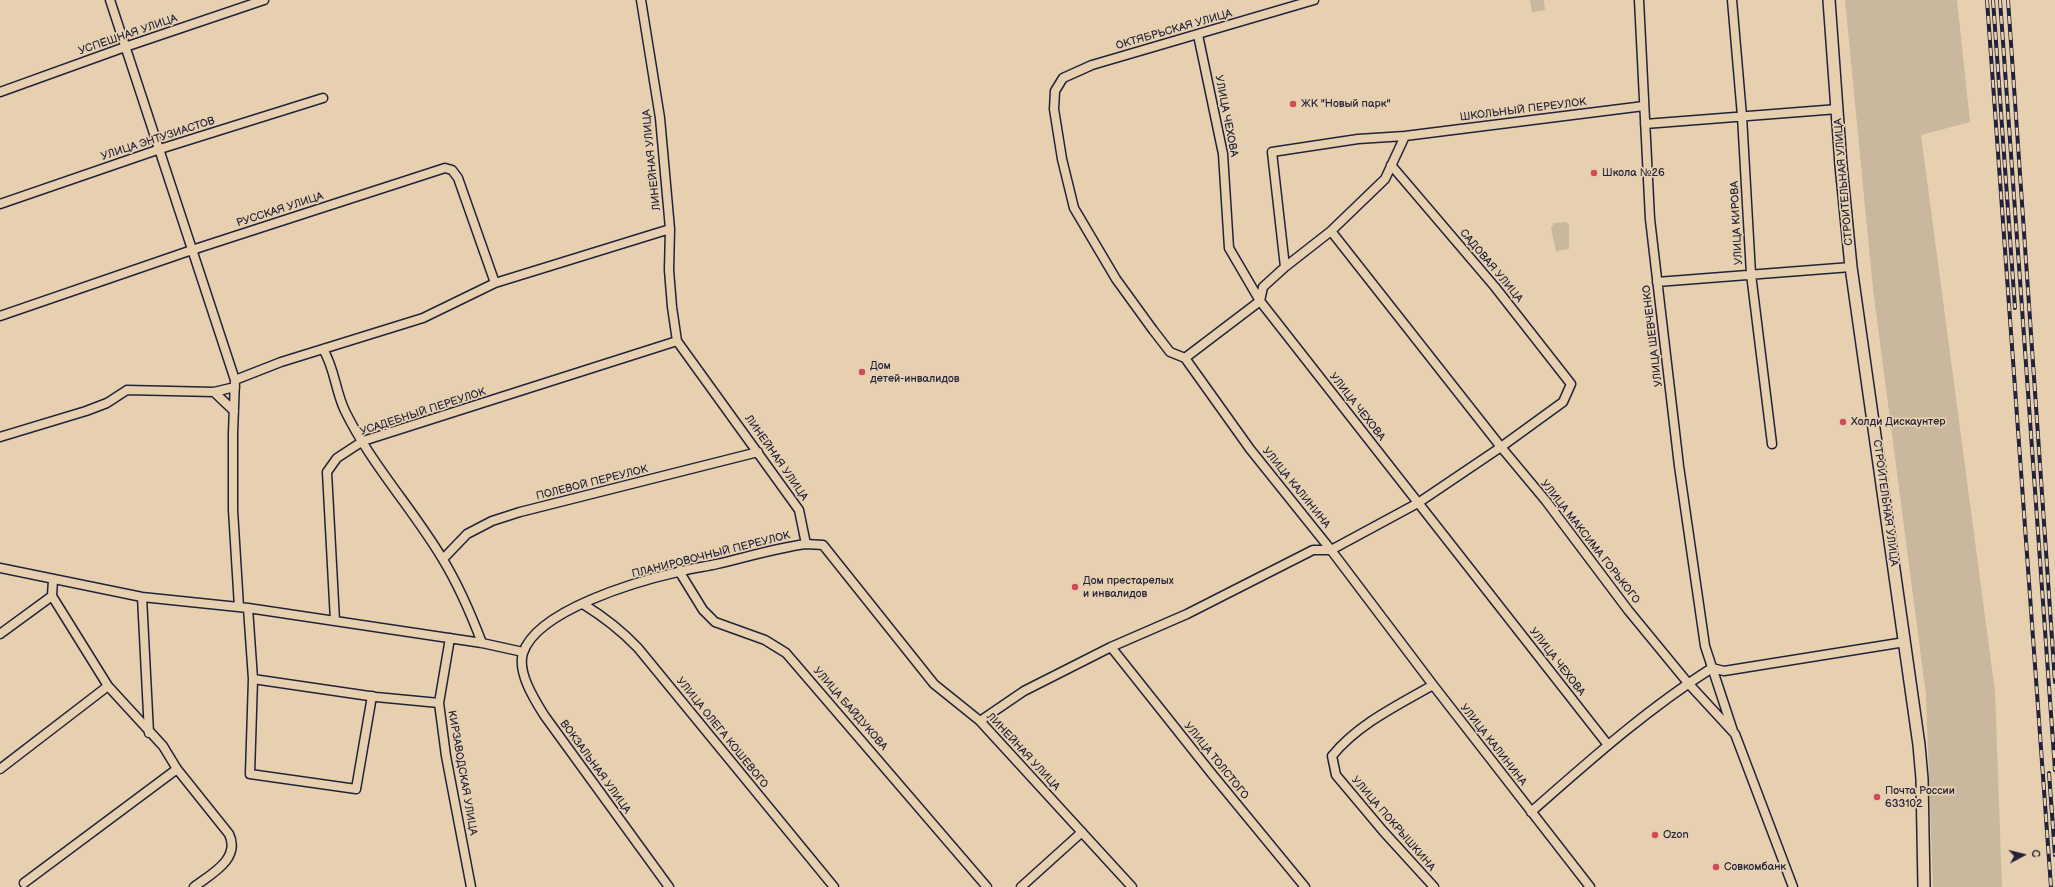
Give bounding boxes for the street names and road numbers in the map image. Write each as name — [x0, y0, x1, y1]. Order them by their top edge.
street label: ОКТЯБРЬСКАЯ УЛИЦА — [1114, 7, 1234, 53]
street label: УСПЕШНАЯ УЛИЦА — [77, 12, 179, 58]
street label: УЛИЦА ЧЕХОВА — [1212, 74, 1240, 158]
street label: ШКОЛЬНЫЙ ПЕРЕУЛОК — [1459, 96, 1587, 124]
street label: ЛИНЕЙНАЯ УЛИЦА — [640, 109, 664, 211]
street label: УЛИЦА ЭНТУЗИАСТОВ — [99, 114, 217, 164]
street label: СТРОИТЕЛЬНАЯ УЛИЦА — [1832, 118, 1856, 246]
street label: УЛИЦА КИРОВА — [1728, 181, 1746, 265]
street label: РУССКАЯ УЛИЦА — [235, 190, 325, 230]
street label: САДОВАЯ УЛИЦА — [1457, 227, 1525, 305]
street label: УЛИЦА ШЕВЧЕНКО — [1640, 284, 1666, 388]
street label: УЛИЦА ЧЕХОВА — [1326, 370, 1388, 444]
street label: УСАДЕБНЫЙ ПЕРЕУЛОК — [358, 385, 488, 439]
street label: ЛИНЕЙНАЯ УЛИЦА — [741, 413, 811, 503]
street label: СТРОИТЕЛЬНАЯ УЛИЦА — [1870, 439, 1900, 567]
street label: УЛИЦА КАЛИНИНА — [1259, 445, 1333, 531]
street label: ПОЛЕВОЙ ПЕРЕУЛОК — [535, 463, 649, 503]
street label: УЛИЦА МАКСИМА ГОРЬКОГО — [1538, 478, 1642, 606]
street label: ПЛАНИРОВОЧНЫЙ ПЕРЕУЛОК — [630, 529, 792, 581]
street label: УЛИЦА ЧЕХОВА — [1526, 625, 1588, 699]
street label: УЛИЦА БАЙДУКОВА — [810, 665, 890, 753]
street label: УЛИЦА ОЛЕГА КОШЕВОГО — [673, 675, 771, 791]
street label: УЛИЦА КАЛИНИНА — [1457, 701, 1529, 789]
street label: КИРЗАВОДСКАЯ УЛИЦА — [444, 709, 480, 837]
street label: ЛИНЕЙНАЯ УЛИЦА — [984, 710, 1062, 794]
street label: ВОКЗАЛЬНАЯ УЛИЦА — [557, 718, 633, 816]
street label: УЛИЦА ТОЛСТОГО — [1181, 720, 1251, 802]
street label: УЛИЦА ПОКРЫШКИНА — [1348, 774, 1438, 874]

